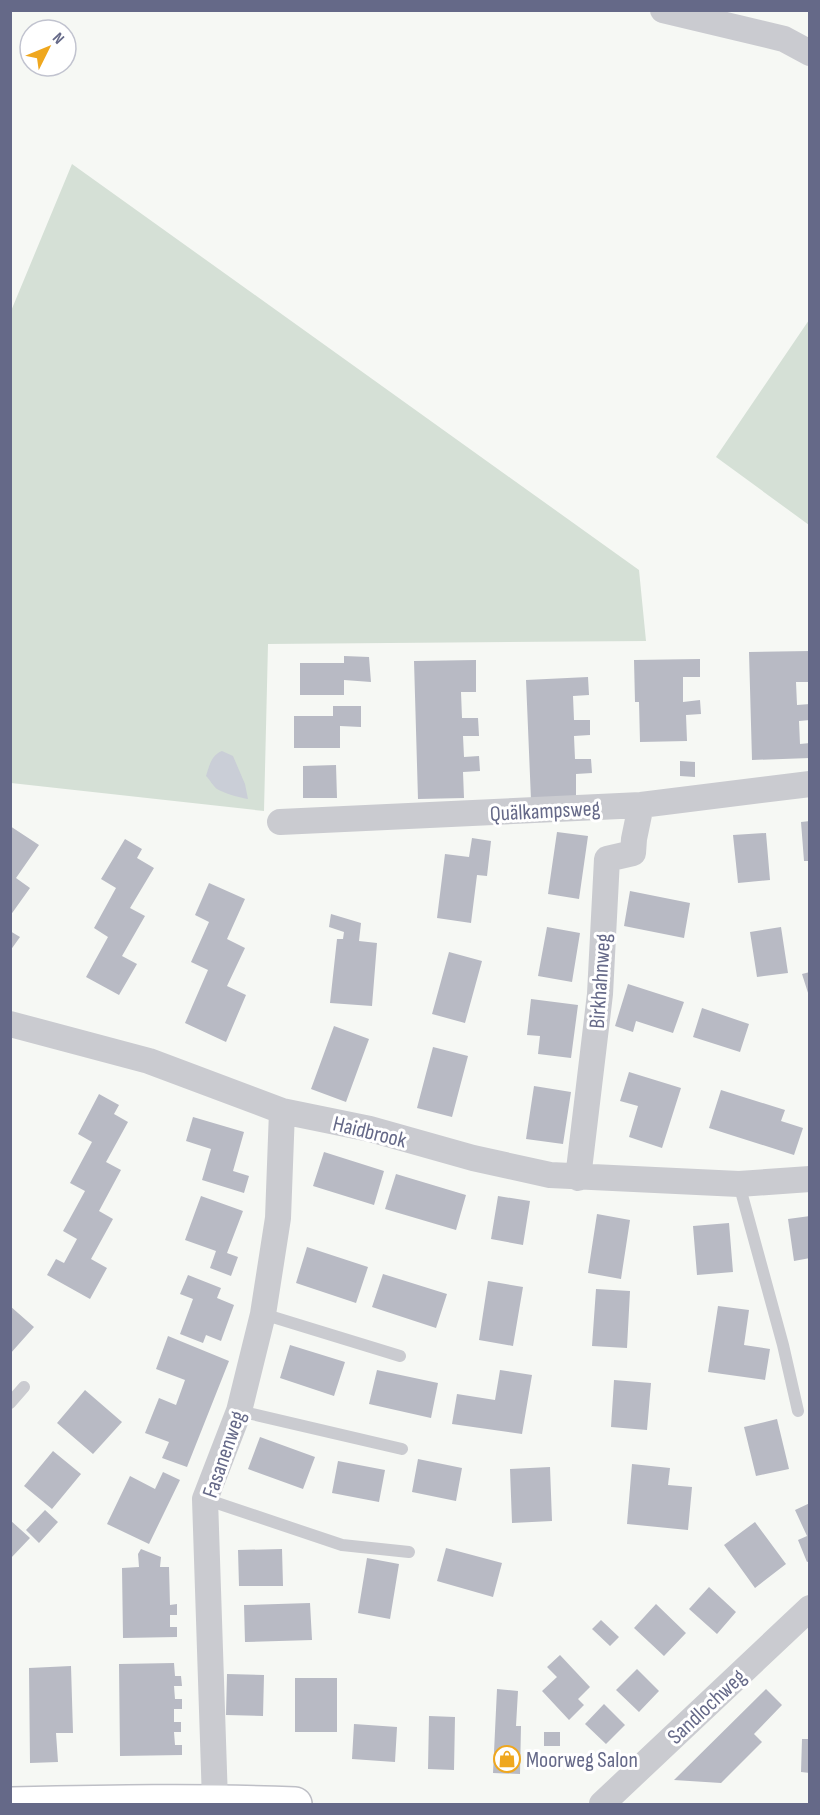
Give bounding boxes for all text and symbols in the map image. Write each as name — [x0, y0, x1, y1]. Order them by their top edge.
north arrow — [18, 18, 78, 78]
text: N — [48, 29, 68, 48]
street label: Quälkampsweg — [489, 795, 601, 828]
street label: Birkhahnweg — [584, 932, 617, 1030]
street label: Haidbrook — [330, 1110, 410, 1155]
street label: Fasanenweg — [197, 1407, 252, 1502]
street label: Sandlochweg — [662, 1664, 752, 1750]
shop icon: Moorweg Salon — [492, 1744, 522, 1774]
place label: Moorweg Salon — [526, 1747, 638, 1774]

